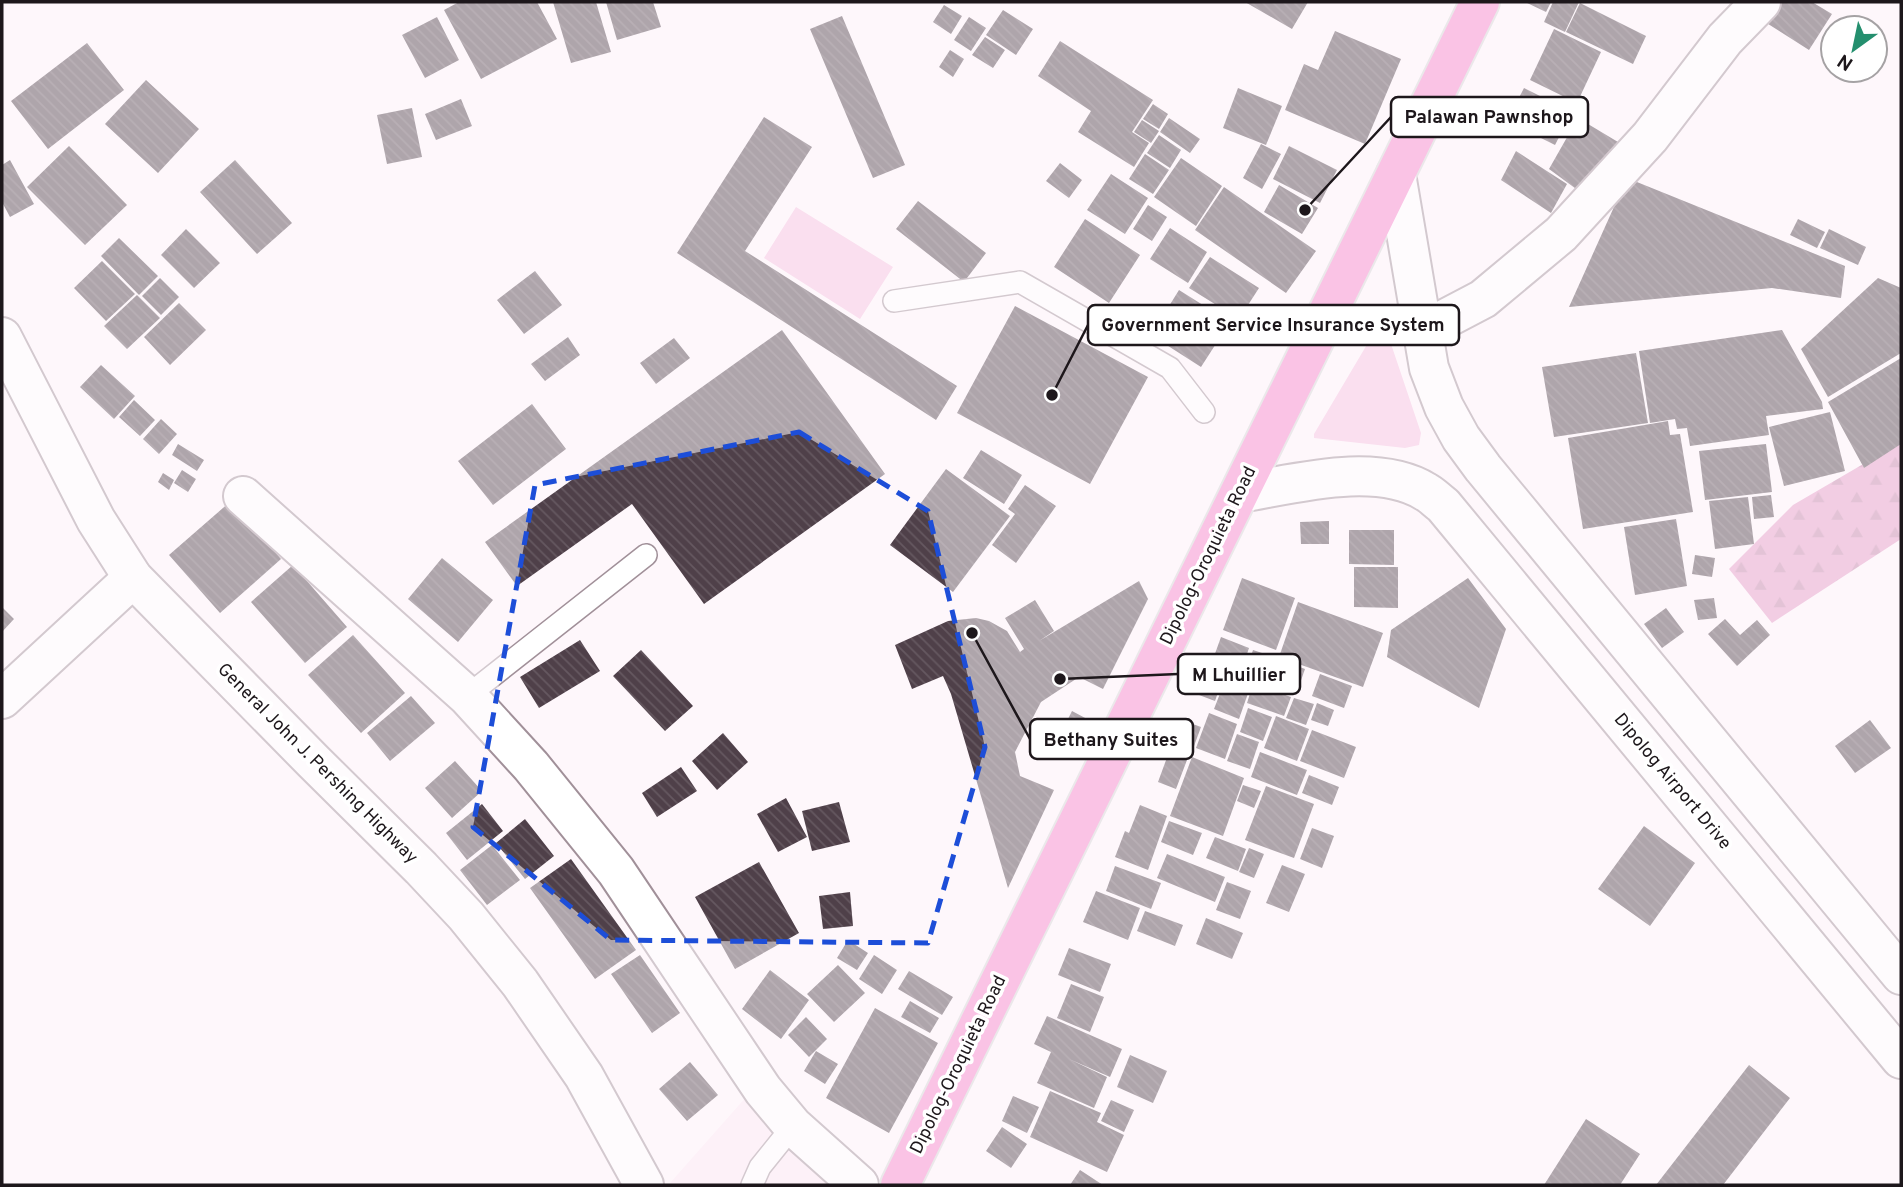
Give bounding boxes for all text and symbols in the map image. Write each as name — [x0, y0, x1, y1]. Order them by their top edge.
north arrow — [1819, 14, 1889, 84]
text: N — [1834, 48, 1858, 75]
callout: Palawan Pawnshop — [1391, 97, 1588, 137]
text: Palawan Pawnshop — [1405, 106, 1573, 130]
callout: Government Service Insurance System — [1088, 305, 1459, 345]
text: Government Service Insurance System — [1101, 314, 1445, 338]
street label: Dipolog-Oroquieta Road — [1156, 463, 1262, 649]
callout: M Lhuillier — [1178, 654, 1300, 694]
street label: General John J. Pershing Highway — [212, 659, 422, 869]
text: M Lhuillier — [1192, 664, 1286, 688]
street label: Dipolog Airport Drive — [1608, 709, 1736, 855]
callout: Bethany Suites — [1030, 719, 1193, 759]
text: Bethany Suites — [1044, 729, 1178, 753]
street label: Dipolog-Oroquieta Road — [906, 972, 1012, 1158]

